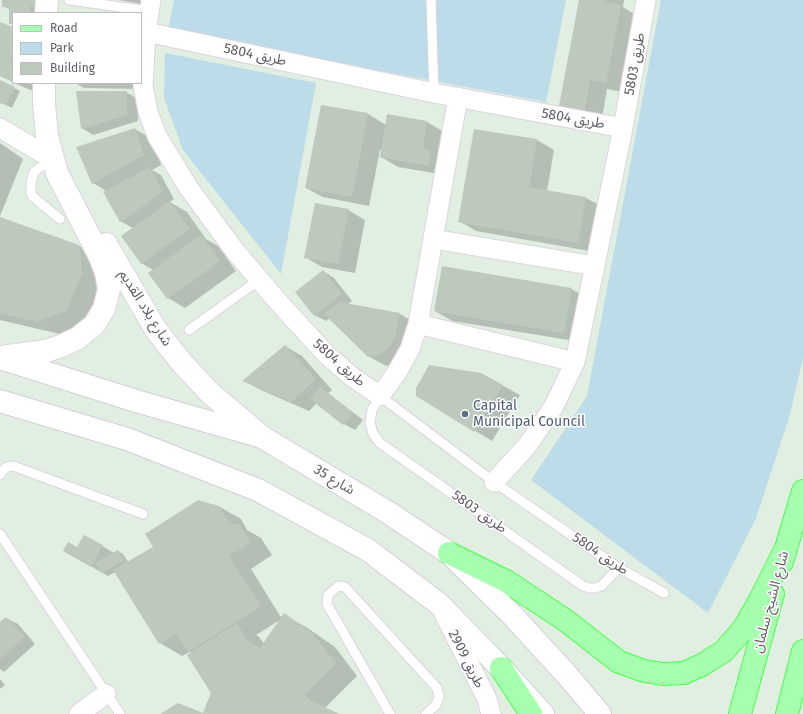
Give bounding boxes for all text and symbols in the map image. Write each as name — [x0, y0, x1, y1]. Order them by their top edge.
legend — [12, 12, 142, 84]
text: Road — [50, 21, 78, 35]
street label: طريق 5803 — [621, 31, 649, 97]
street label: طريق 5804 — [222, 40, 288, 70]
text: Park — [50, 41, 74, 55]
text: Building — [50, 61, 95, 75]
street label: طريق 5804 — [540, 105, 606, 133]
street label: شارع بلاد القديم — [115, 267, 175, 349]
street label: طريق 5804 — [309, 336, 369, 390]
place label: Capital Municipal Council — [473, 398, 585, 430]
marker: Capital Municipal Council — [460, 409, 470, 419]
street label: شارع 35 — [310, 461, 358, 499]
street label: طريق 5803 — [448, 487, 510, 537]
street label: طريق 5804 — [569, 529, 631, 579]
street label: شارع الشيخ سلمان — [749, 549, 793, 655]
street label: طريق 2909 — [444, 627, 488, 691]

